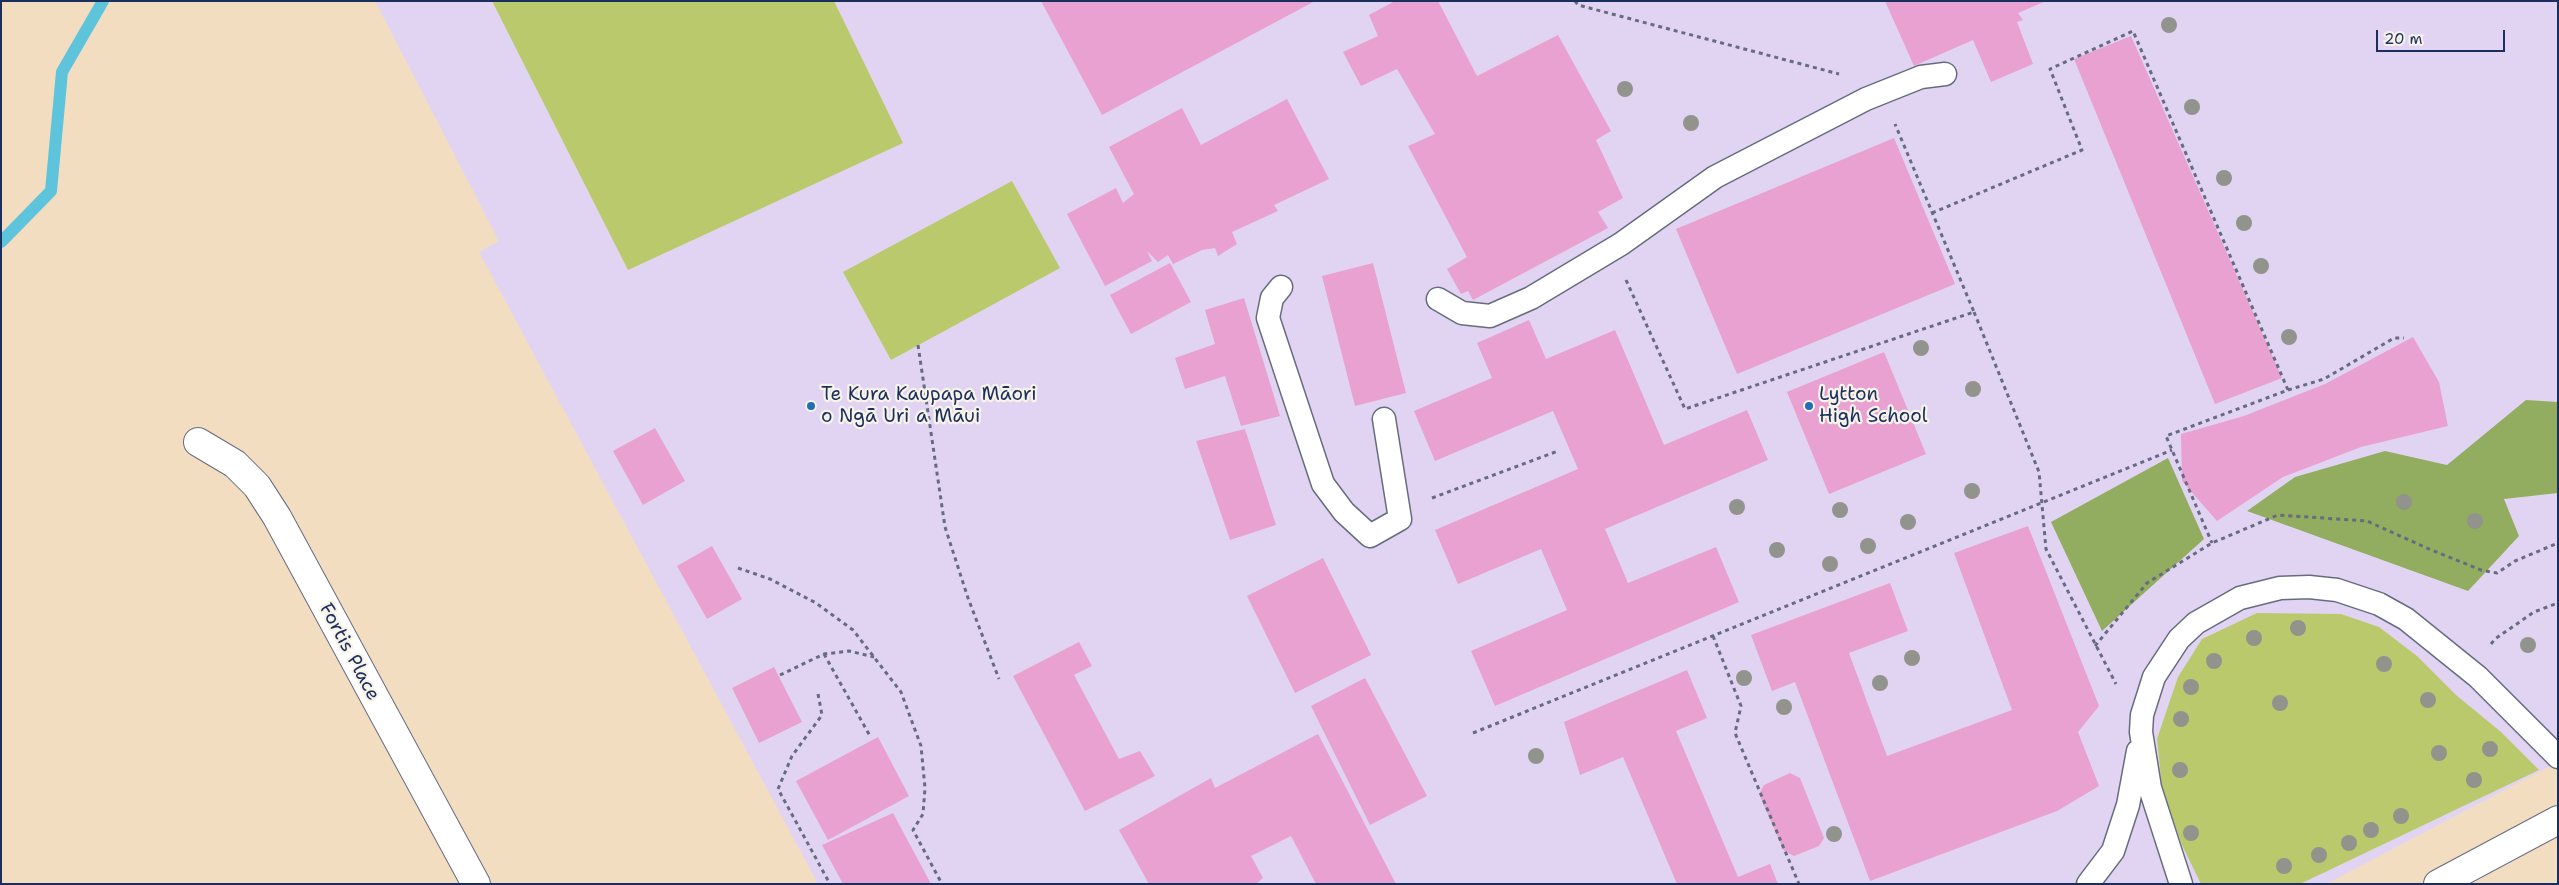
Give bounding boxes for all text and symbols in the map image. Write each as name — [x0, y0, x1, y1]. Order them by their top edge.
scale bar — [2379, 20, 2508, 52]
text: 20 m — [2384, 29, 2423, 49]
place label: Te Kura Kaupapa Māori o Ngā Uri a Māui — [821, 384, 1037, 428]
place label: Lytton High School — [1819, 384, 1928, 428]
marker: Te Kura Kaupapa Māori o Ngā Uri a Māui — [805, 400, 817, 412]
marker: Lytton High School — [1803, 400, 1815, 412]
street label: Fortis Place — [314, 600, 384, 704]

